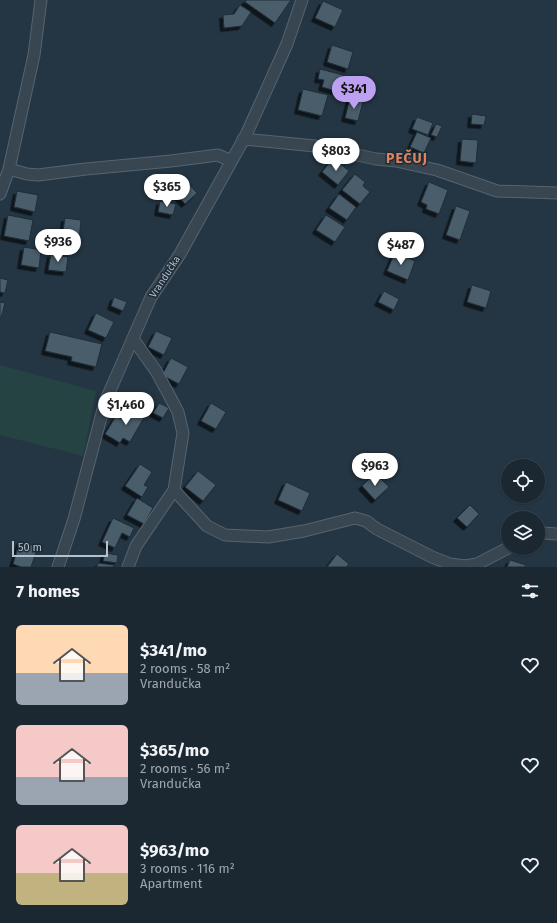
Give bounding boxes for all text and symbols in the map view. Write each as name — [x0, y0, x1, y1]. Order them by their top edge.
pin: $341 — [330, 76, 378, 110]
text: $341 — [341, 81, 367, 96]
pin: $803 — [312, 138, 360, 172]
text: $803 — [322, 143, 350, 158]
district label: PEČUJ — [386, 149, 428, 167]
pin: $365 — [143, 174, 191, 208]
text: $365 — [153, 179, 181, 194]
pin: $936 — [34, 229, 82, 263]
pin: $487 — [377, 232, 425, 266]
text: $936 — [44, 234, 72, 249]
text: $487 — [387, 237, 415, 252]
street label: Vrandučka — [147, 254, 183, 300]
pin: $1,460 — [93, 392, 159, 426]
text: $1,460 — [107, 397, 145, 412]
pin: $963 — [351, 453, 399, 487]
text: $963 — [361, 458, 389, 473]
map controls — [501, 459, 545, 555]
button: locate — [501, 459, 545, 503]
button: layers — [501, 511, 545, 555]
scale bar — [12, 539, 108, 558]
text: 50 m — [18, 541, 42, 554]
icon: filters — [519, 580, 541, 602]
text: 7 homes — [16, 581, 80, 602]
text: $341/mo — [140, 640, 207, 661]
icon: home — [48, 641, 96, 689]
icon: heart — [519, 654, 541, 676]
text: 2 rooms · 58 m² — [140, 661, 230, 676]
text: Vrandučka — [140, 676, 201, 691]
text: $365/mo — [140, 740, 209, 761]
icon: home — [48, 741, 96, 789]
icon: heart — [519, 754, 541, 776]
text: 2 rooms · 56 m² — [140, 761, 230, 776]
text: Vrandučka — [140, 776, 201, 791]
text: $963/mo — [140, 840, 209, 861]
icon: home — [48, 841, 96, 889]
icon: heart — [519, 854, 541, 876]
text: 3 rooms · 116 m² — [140, 861, 235, 876]
text: Apartment — [140, 876, 202, 891]

